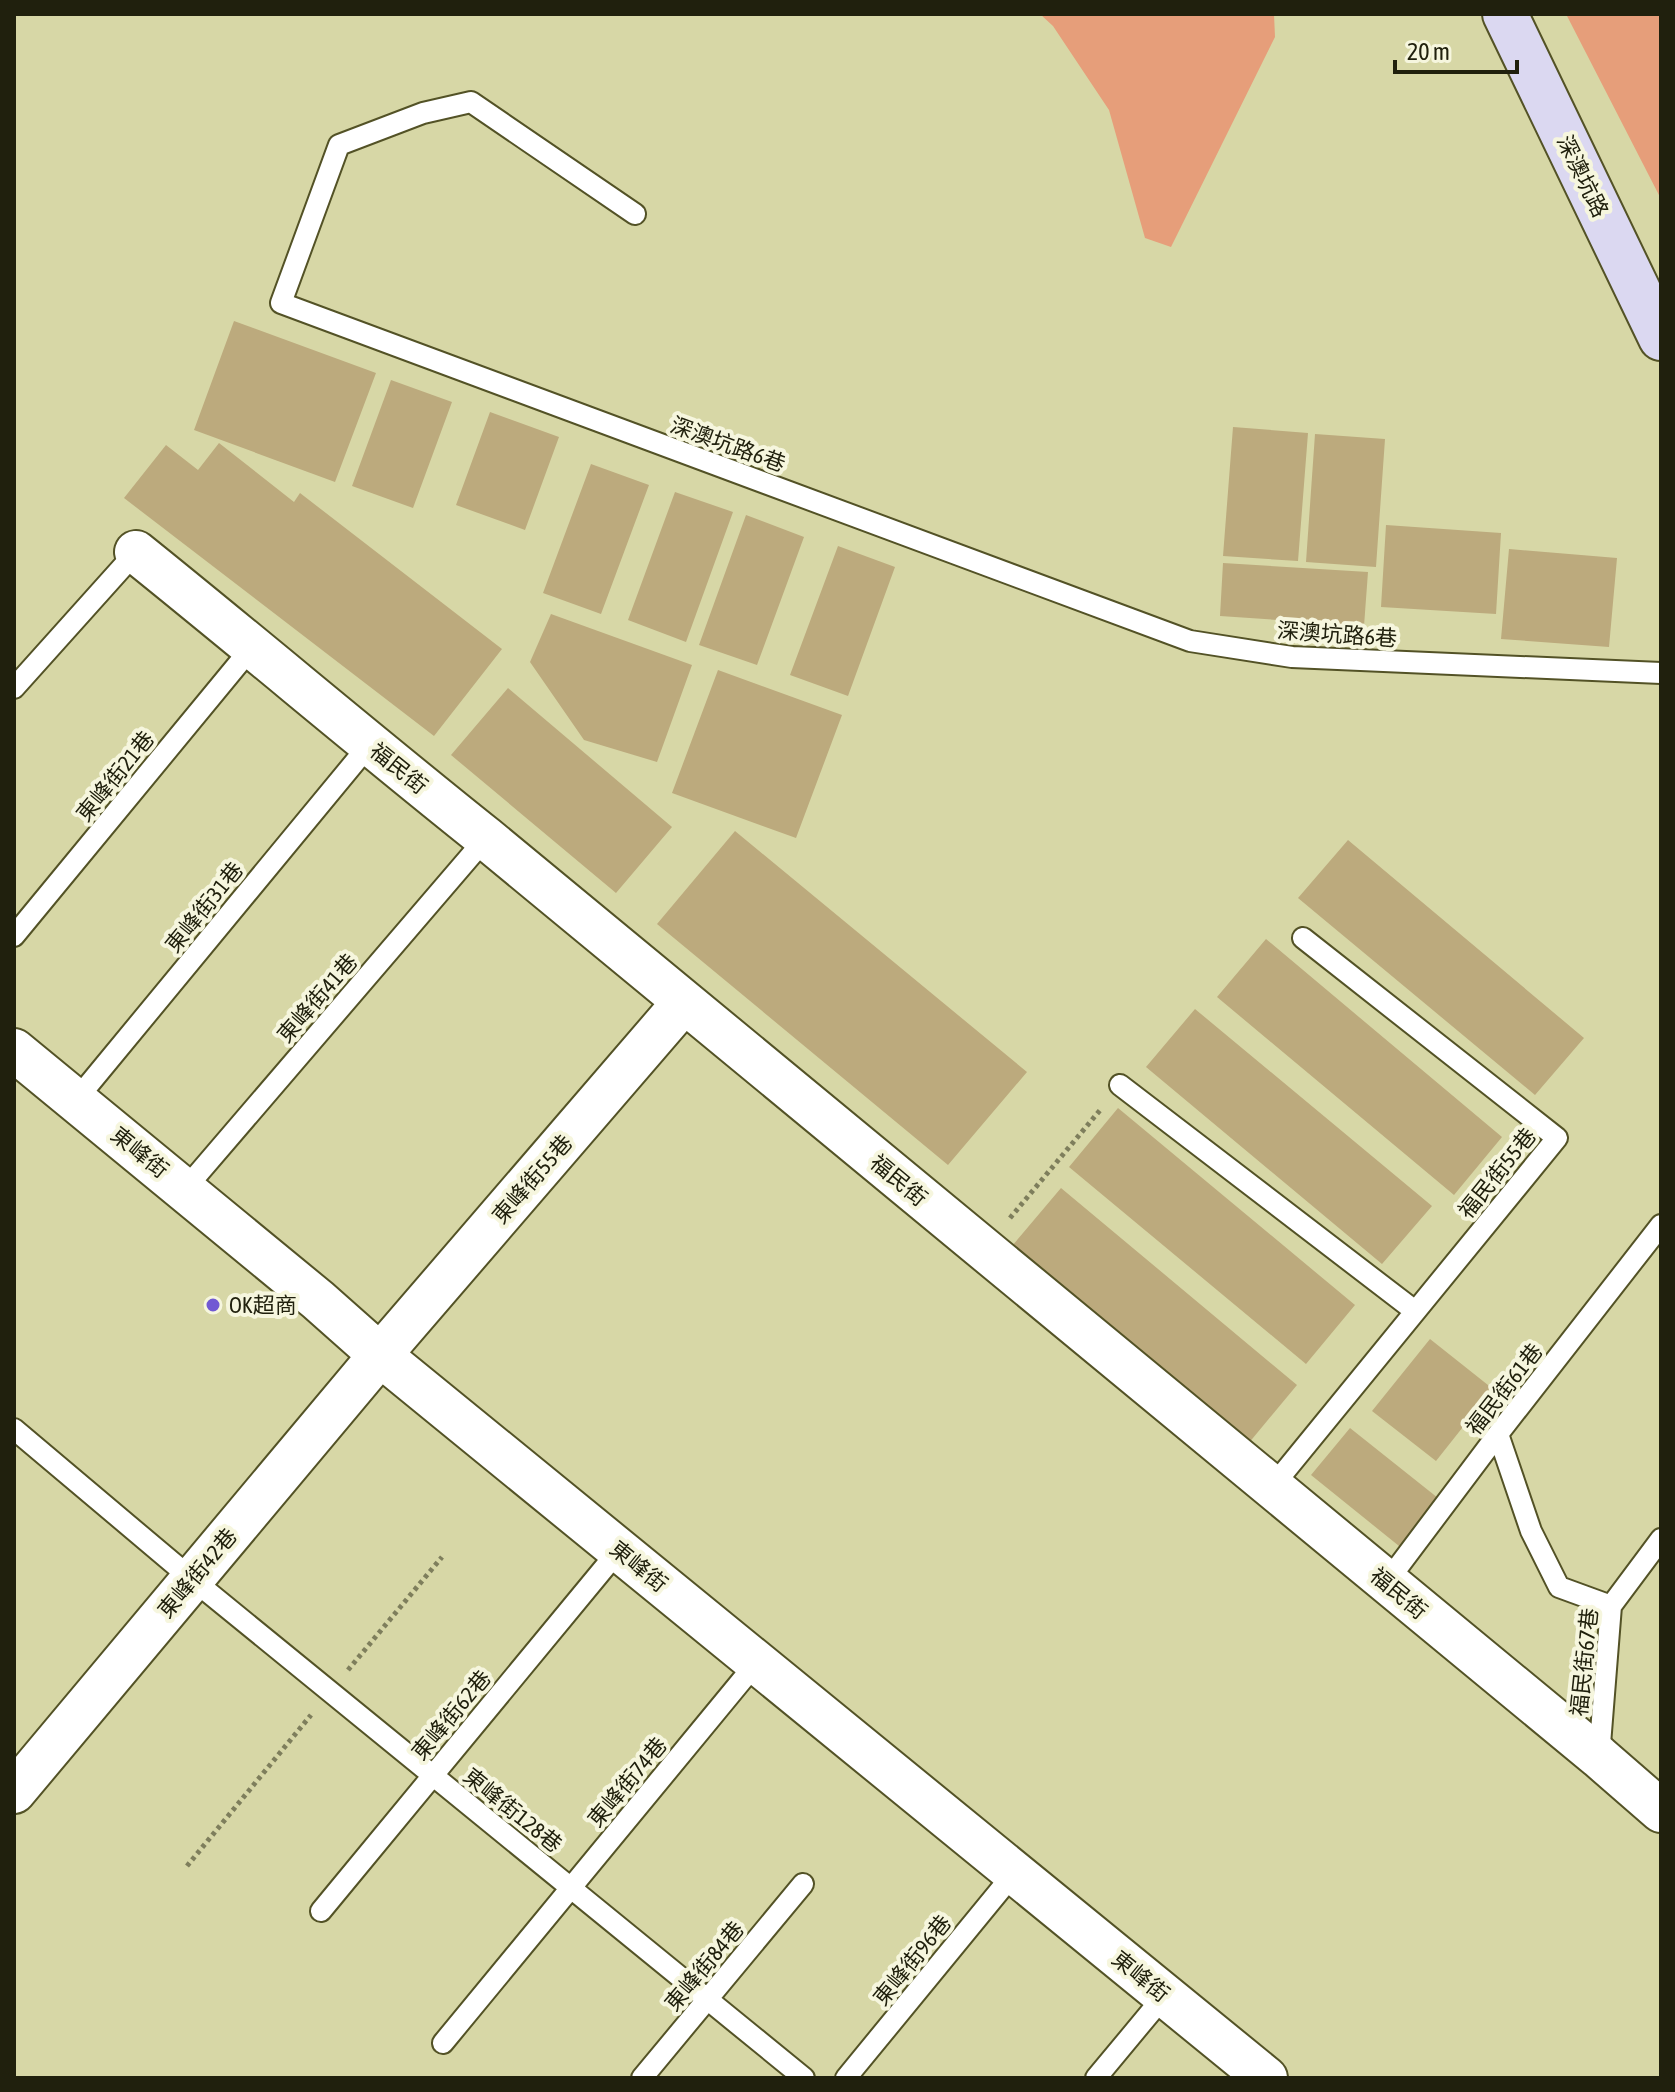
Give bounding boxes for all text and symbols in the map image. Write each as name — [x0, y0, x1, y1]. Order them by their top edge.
scale bar — [1395, 24, 1517, 74]
text: 20 m — [1407, 38, 1450, 65]
street label: 深澳坑路 — [1552, 131, 1614, 221]
street label: 深澳坑路6巷 — [667, 411, 789, 477]
street label: 深澳坑路6巷 — [1276, 617, 1398, 651]
street label: 東峰街21巷 — [71, 726, 159, 826]
street label: 福民街 — [365, 737, 433, 799]
street label: 東峰街31巷 — [160, 857, 248, 957]
street label: 東峰街41巷 — [272, 948, 362, 1048]
street label: 東峰街 — [106, 1121, 174, 1183]
street label: 福民街55巷 — [1453, 1123, 1541, 1223]
street label: 東峰街55巷 — [487, 1129, 577, 1229]
street label: 福民街 — [865, 1149, 933, 1211]
place label: OK超商 — [229, 1292, 297, 1318]
marker: OK超商 — [204, 1296, 222, 1314]
street label: 福民街61巷 — [1460, 1338, 1548, 1440]
street label: 東峰街42巷 — [152, 1523, 242, 1623]
street label: 東峰街 — [605, 1535, 673, 1597]
street label: 福民街 — [1365, 1562, 1433, 1624]
street label: 福民街67巷 — [1565, 1607, 1603, 1717]
street label: 東峰街62巷 — [406, 1665, 496, 1765]
street label: 東峰街74巷 — [582, 1732, 672, 1832]
street label: 東峰街128巷 — [459, 1762, 567, 1858]
street label: 東峰街96巷 — [868, 1910, 956, 2010]
street label: 東峰街84巷 — [659, 1916, 749, 2016]
street label: 東峰街 — [1107, 1945, 1175, 2007]

